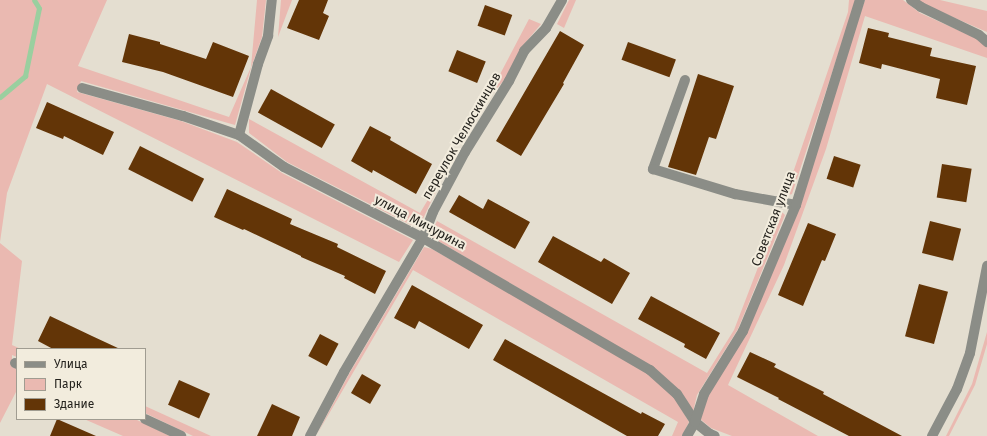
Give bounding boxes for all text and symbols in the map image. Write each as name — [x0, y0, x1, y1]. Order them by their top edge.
street label: переулок Челюскинцев — [419, 70, 505, 202]
street label: Советская улица — [749, 169, 799, 269]
street label: улица Мичурина — [372, 192, 468, 254]
legend — [16, 348, 146, 420]
text: Улица — [54, 357, 88, 371]
text: Парк — [54, 377, 82, 391]
text: Здание — [54, 397, 94, 411]

